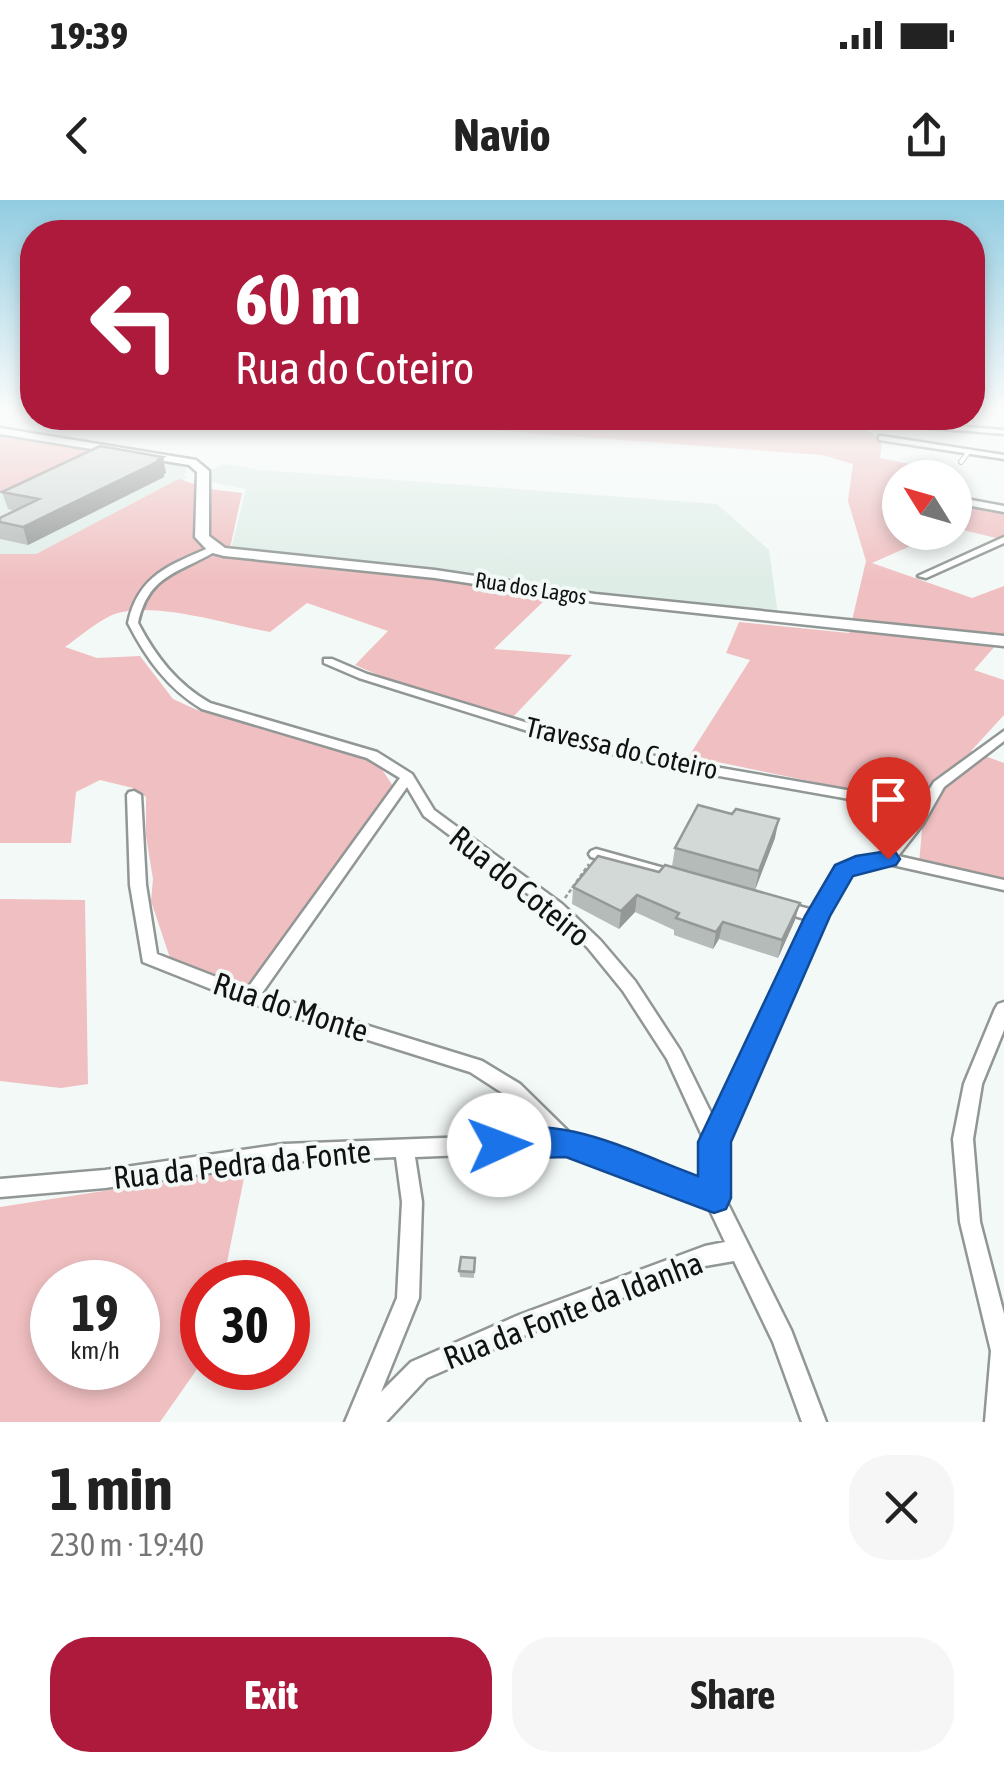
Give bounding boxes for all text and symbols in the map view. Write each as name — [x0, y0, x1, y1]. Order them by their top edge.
text: 19:39 — [50, 14, 128, 57]
icon: back — [50, 108, 105, 163]
icon: share — [899, 108, 954, 163]
text: Navio — [453, 109, 551, 161]
text: 60 m — [235, 259, 361, 339]
icon: left — [70, 260, 200, 390]
text: Rua do Coteiro — [235, 342, 474, 394]
north arrow — [882, 460, 972, 550]
map controls — [882, 460, 972, 550]
street label: Rua dos Lagos — [474, 566, 589, 610]
street label: Travessa do Coteiro — [523, 710, 721, 786]
pin — [846, 757, 931, 860]
icon: arrive — [861, 772, 916, 827]
street label: Rua do Coteiro — [442, 818, 598, 954]
street label: Rua do Monte — [209, 965, 373, 1049]
position arrow — [447, 1093, 551, 1197]
street label: Rua da Pedra da Fonte — [111, 1132, 373, 1196]
street label: Rua da Fonte da Idanha — [438, 1244, 708, 1376]
speed limit sign: 30 — [180, 1260, 310, 1390]
text: 19 — [71, 1284, 118, 1342]
text: km/h — [70, 1336, 120, 1364]
text: 1 min — [50, 1454, 173, 1523]
button: close — [849, 1455, 954, 1560]
text: 230 m · 19:40 — [50, 1526, 204, 1563]
button: Exit — [50, 1637, 492, 1752]
button: Share — [512, 1637, 954, 1752]

